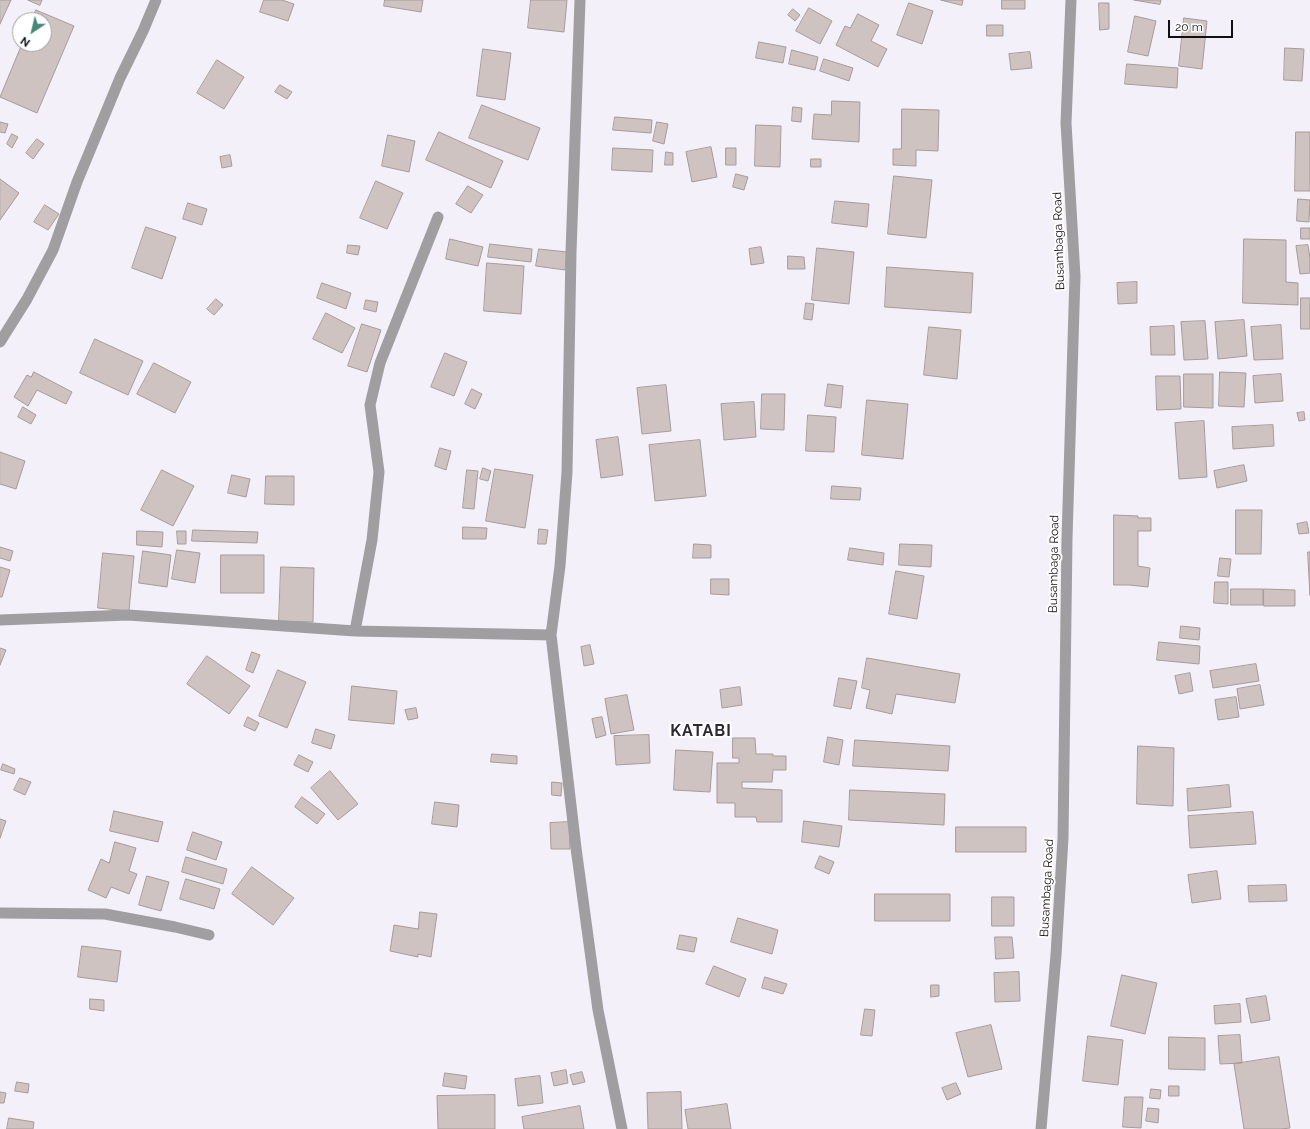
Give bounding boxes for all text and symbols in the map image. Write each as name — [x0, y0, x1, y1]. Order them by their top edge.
north arrow — [12, 12, 52, 52]
scale bar — [1170, 12, 1235, 38]
text: 20 m — [1175, 20, 1203, 34]
text: N — [18, 34, 33, 49]
street label: Busambaga Road — [1050, 192, 1068, 290]
street label: Busambaga Road — [1046, 515, 1062, 613]
district label: KATABI — [670, 721, 732, 741]
street label: Busambaga Road — [1037, 839, 1057, 937]

